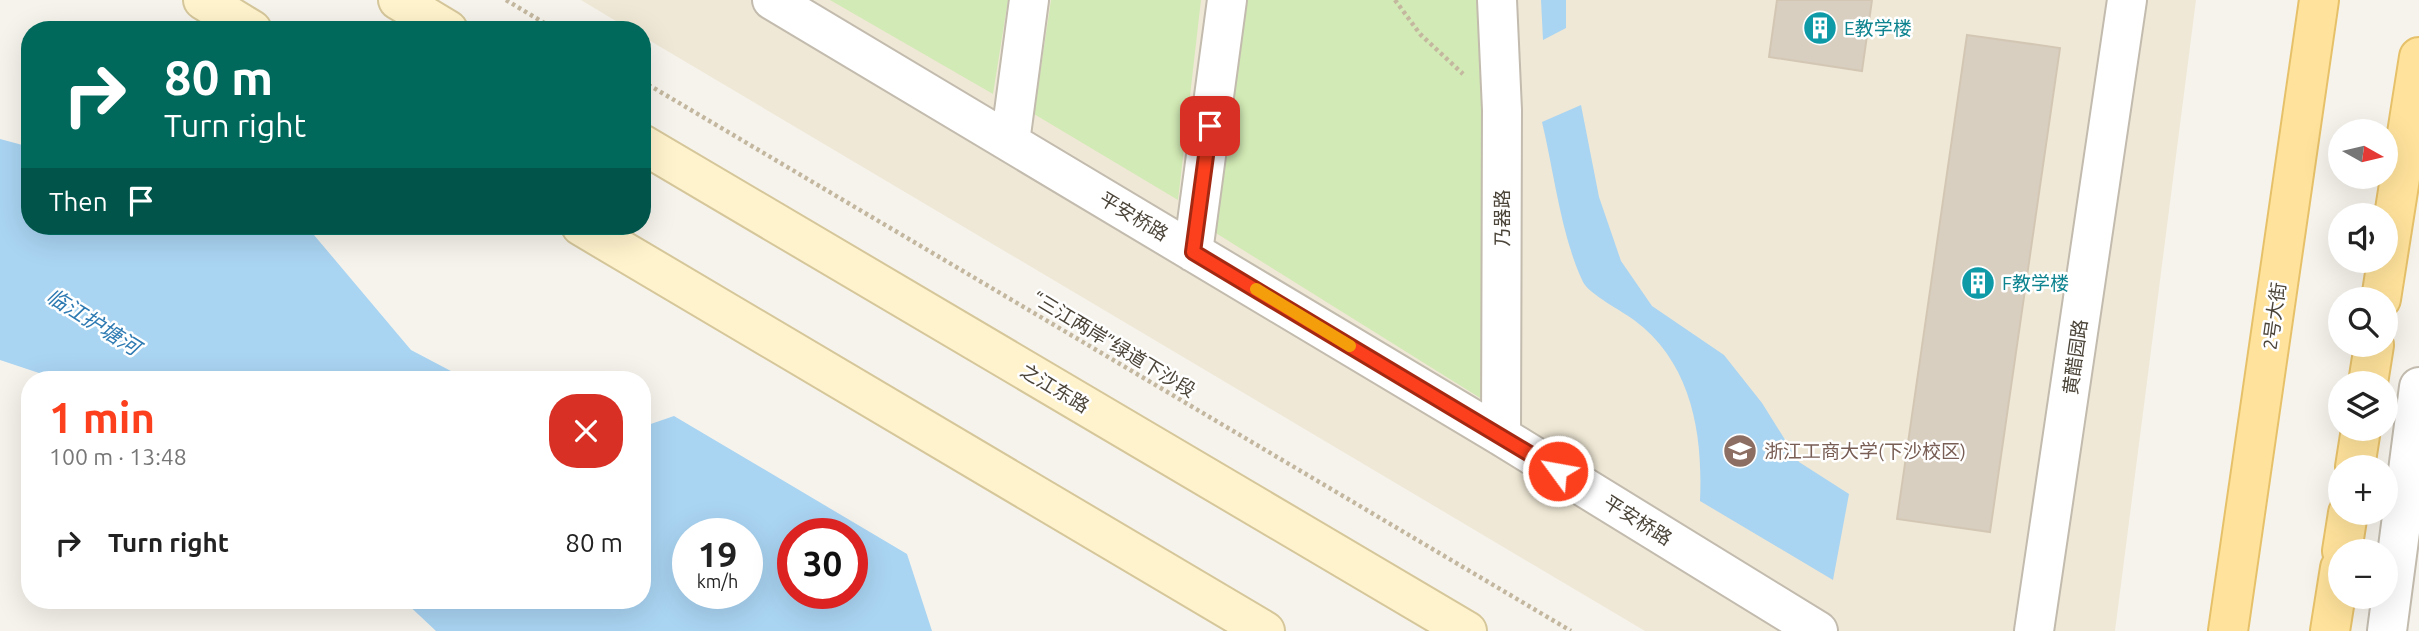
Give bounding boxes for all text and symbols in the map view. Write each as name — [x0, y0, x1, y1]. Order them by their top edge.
building icon: E教学楼 — [1801, 9, 1839, 47]
place label: E教学楼 — [1844, 17, 1912, 39]
icon: right — [49, 49, 140, 140]
text: 80 m — [164, 49, 273, 104]
pin — [1180, 96, 1240, 156]
text: Turn right — [164, 107, 306, 143]
icon: arrive — [1191, 107, 1229, 145]
north arrow — [2328, 119, 2398, 189]
map controls — [2328, 119, 2398, 609]
icon: arrive — [122, 182, 160, 220]
text: Then — [49, 187, 108, 216]
street label: 平安桥路 — [1096, 187, 1172, 245]
street label: 乃器路 — [1491, 189, 1513, 247]
button: sound — [2328, 203, 2398, 273]
building icon: F教学楼 — [1959, 264, 1997, 302]
place label: F教学楼 — [2002, 272, 2069, 294]
street label: 2号大街 — [2258, 281, 2290, 351]
water label: 临江护塘河 — [43, 283, 148, 361]
street label: “三江两岸”绿道下沙段 — [1029, 287, 1199, 401]
button: search — [2328, 287, 2398, 357]
street label: 黄醋园路 — [2059, 318, 2091, 396]
street label: 之江东路 — [1017, 359, 1093, 417]
button: layers — [2328, 371, 2398, 441]
text: 1 min — [49, 394, 155, 441]
button: close — [549, 394, 623, 468]
school or university icon: 浙江工商大学(下沙校区) — [1721, 432, 1759, 470]
position arrow — [1521, 434, 1595, 508]
place label: 浙江工商大学(下沙校区) — [1764, 440, 1966, 462]
text: 100 m · 13:48 — [49, 444, 187, 469]
button: + — [2328, 455, 2398, 525]
street label: 平安桥路 — [1600, 491, 1676, 549]
speed limit sign: 30 — [777, 518, 868, 609]
icon: right — [49, 524, 87, 562]
text: Turn right — [108, 528, 229, 557]
text: 80 m — [565, 528, 623, 557]
text: 19 — [698, 534, 737, 574]
button: − — [2328, 539, 2398, 609]
text: km/h — [697, 571, 738, 591]

